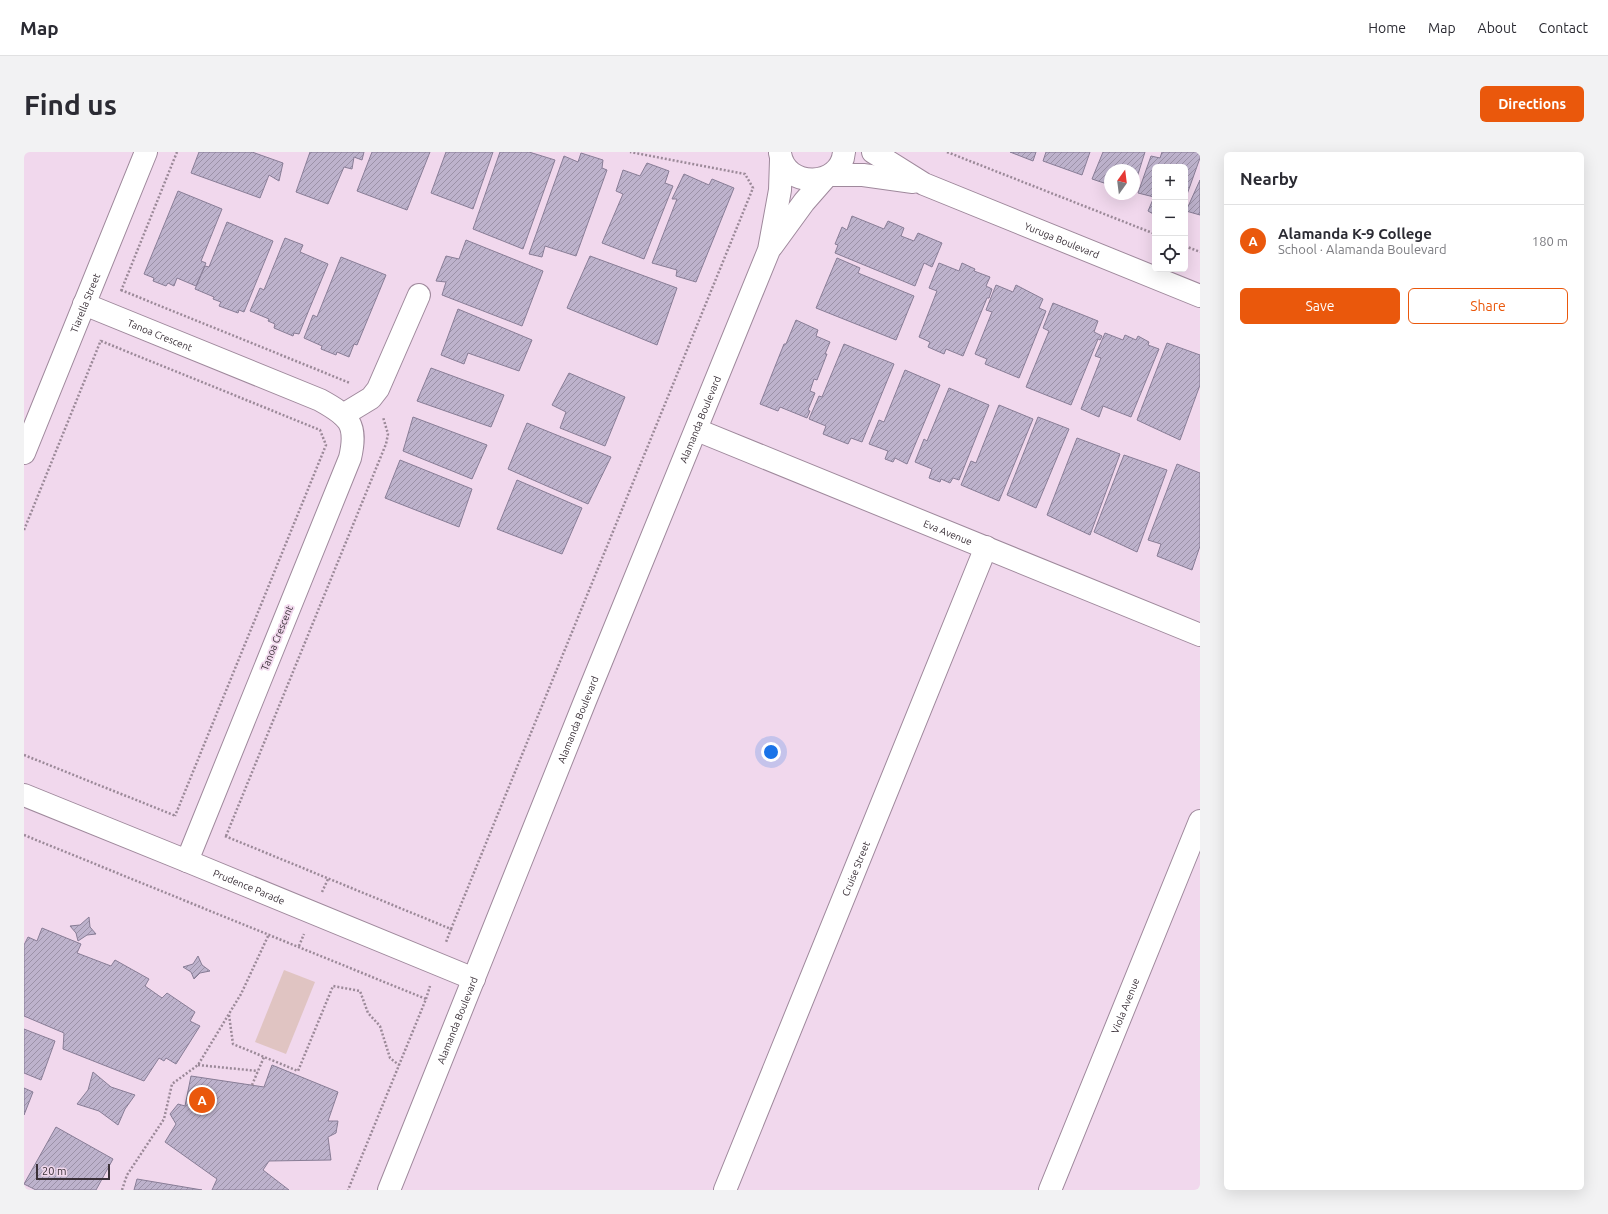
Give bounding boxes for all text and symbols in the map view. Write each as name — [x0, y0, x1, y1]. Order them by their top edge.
text: Map — [20, 17, 59, 39]
text: Home — [1368, 20, 1406, 36]
text: Map — [1428, 20, 1456, 36]
text: About — [1478, 20, 1517, 36]
text: Contact — [1539, 20, 1588, 36]
button: Directions — [1480, 86, 1584, 122]
text: Find us — [24, 89, 117, 120]
north arrow — [1104, 164, 1140, 200]
map controls — [1152, 164, 1188, 272]
button: + — [1152, 164, 1188, 200]
text: Nearby — [1240, 169, 1298, 188]
button: − — [1152, 200, 1188, 236]
street label: Yuruga Boulevard — [1023, 220, 1101, 260]
text: Alamanda K-9 College — [1278, 225, 1432, 242]
text: A — [1248, 234, 1258, 248]
text: 180 m — [1532, 234, 1568, 248]
button: locate — [1152, 236, 1188, 272]
text: School · Alamanda Boulevard — [1278, 242, 1447, 256]
street label: Tiarella Street — [68, 271, 102, 334]
button: Save — [1240, 288, 1400, 324]
button: Share — [1408, 288, 1568, 324]
street label: Tanoa Crescent — [126, 317, 194, 353]
street label: Alamanda Boulevard — [677, 374, 723, 464]
street label: Eva Avenue — [922, 517, 974, 547]
street label: Tanoa Crescent — [259, 604, 295, 672]
street label: Alamanda Boulevard — [555, 674, 600, 765]
your location — [761, 742, 781, 762]
street label: Cruise Street — [839, 839, 872, 898]
street label: Prudence Parade — [212, 867, 287, 906]
street label: Alamanda Boulevard — [435, 975, 480, 1065]
street label: Viola Avenue — [1109, 976, 1141, 1035]
pin: A — [189, 1085, 215, 1115]
scale bar — [36, 1162, 110, 1181]
text: 20 m — [42, 1165, 66, 1177]

